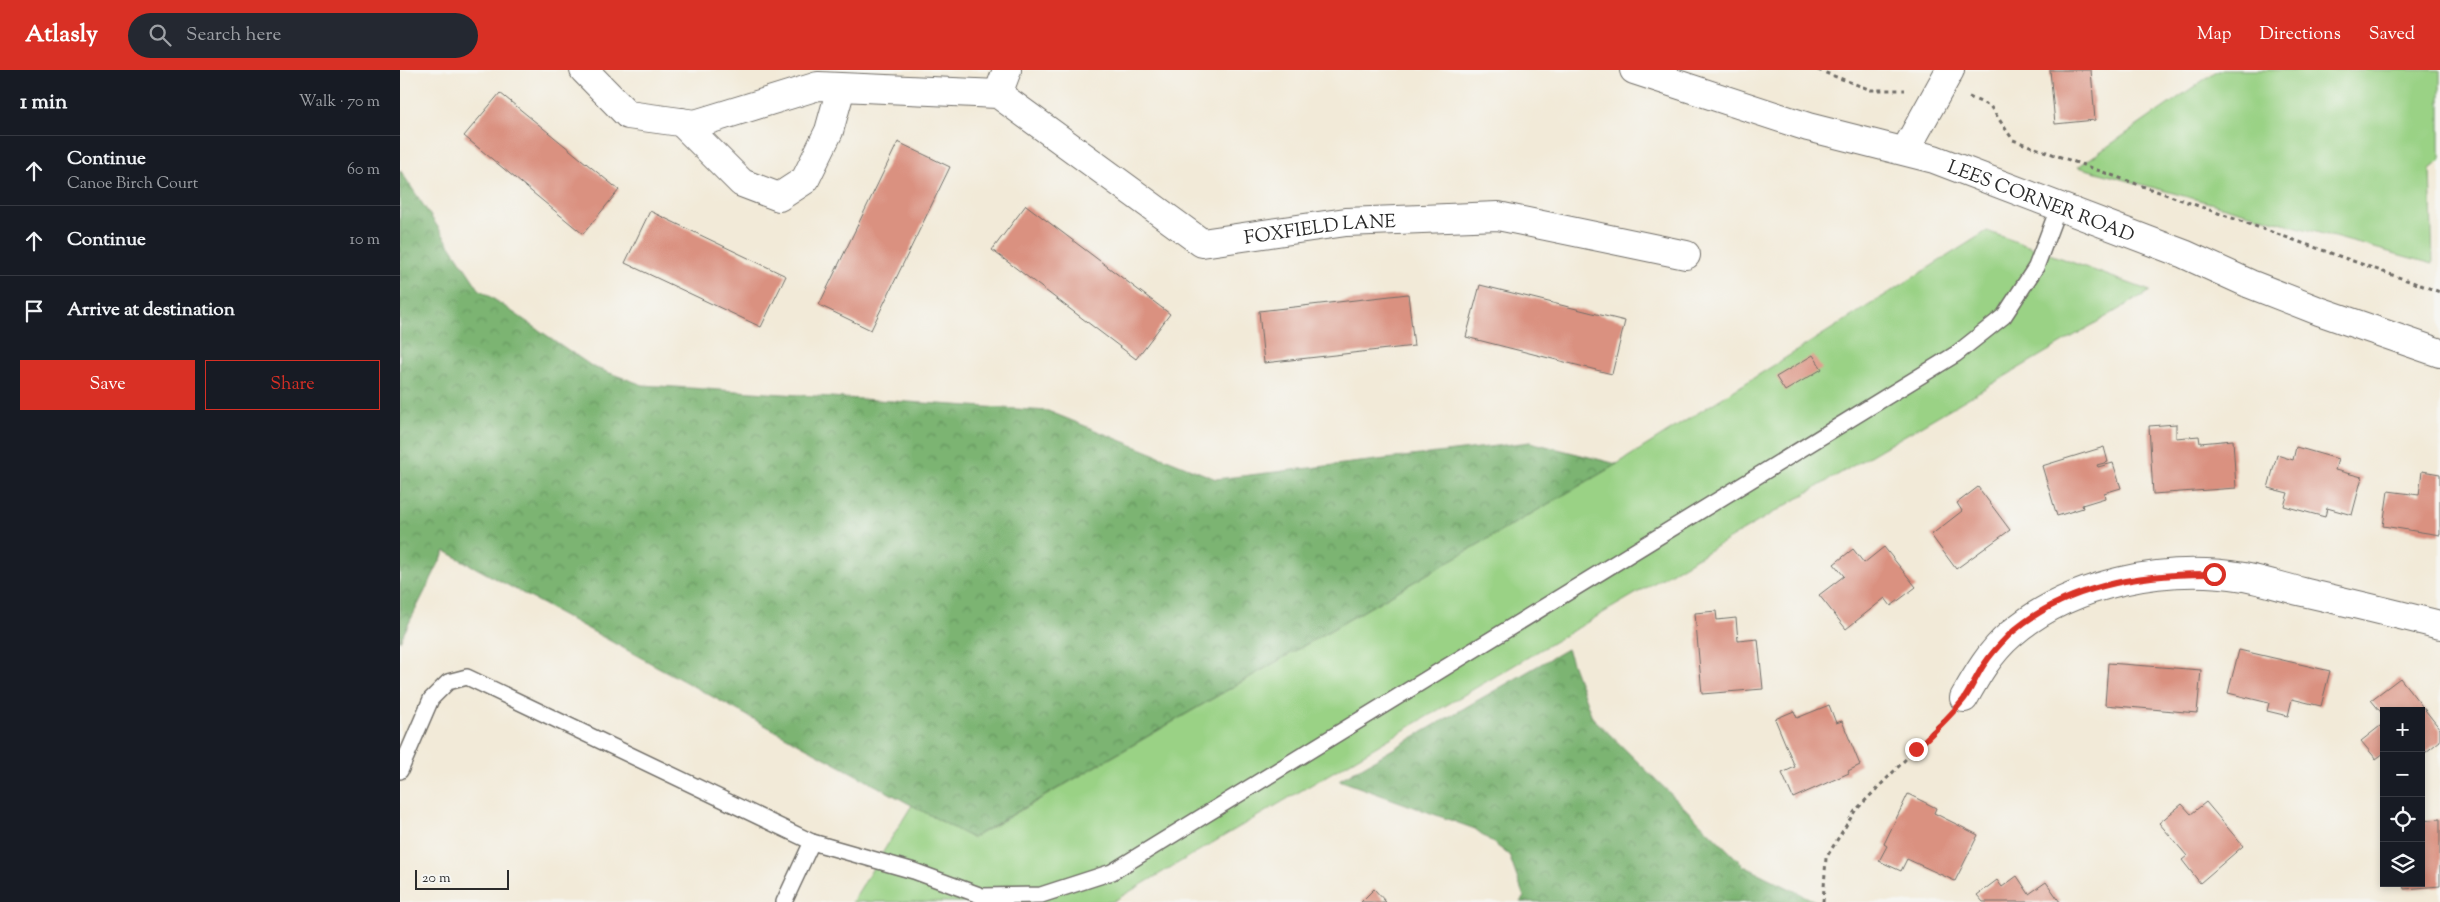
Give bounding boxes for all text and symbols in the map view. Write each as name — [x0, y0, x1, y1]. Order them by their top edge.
search box — [128, 13, 478, 58]
text: Atlasly — [25, 18, 98, 52]
icon: search — [146, 21, 174, 49]
text: Search here — [186, 22, 281, 49]
text: Map — [2197, 22, 2232, 48]
text: Directions — [2260, 22, 2341, 48]
text: Saved — [2369, 22, 2415, 48]
text: 1 min — [20, 88, 67, 118]
text: Walk · 70 m — [299, 91, 380, 114]
text: Continue — [67, 146, 146, 173]
street label: LEES CORNER ROAD — [1943, 154, 2138, 250]
icon: ahead — [20, 157, 48, 185]
text: 60 m — [347, 159, 380, 182]
text: Canoe Birch Court — [67, 173, 198, 196]
street label: FOXFIELD LANE — [1242, 209, 1397, 253]
icon: ahead — [20, 227, 48, 255]
text: Continue — [67, 227, 146, 254]
text: 10 m — [350, 229, 380, 252]
icon: arrive — [20, 297, 48, 325]
text: Arrive at destination — [67, 297, 235, 324]
button: Save — [20, 360, 195, 410]
button: Share — [205, 360, 380, 410]
route start — [2203, 563, 2226, 586]
map controls — [2380, 707, 2425, 887]
button: + — [2380, 707, 2425, 752]
route end — [1905, 738, 1928, 761]
button: − — [2380, 752, 2425, 797]
button: locate — [2380, 797, 2425, 842]
button: layers — [2380, 842, 2425, 887]
scale bar — [415, 867, 509, 890]
text: 20 m — [422, 869, 451, 889]

